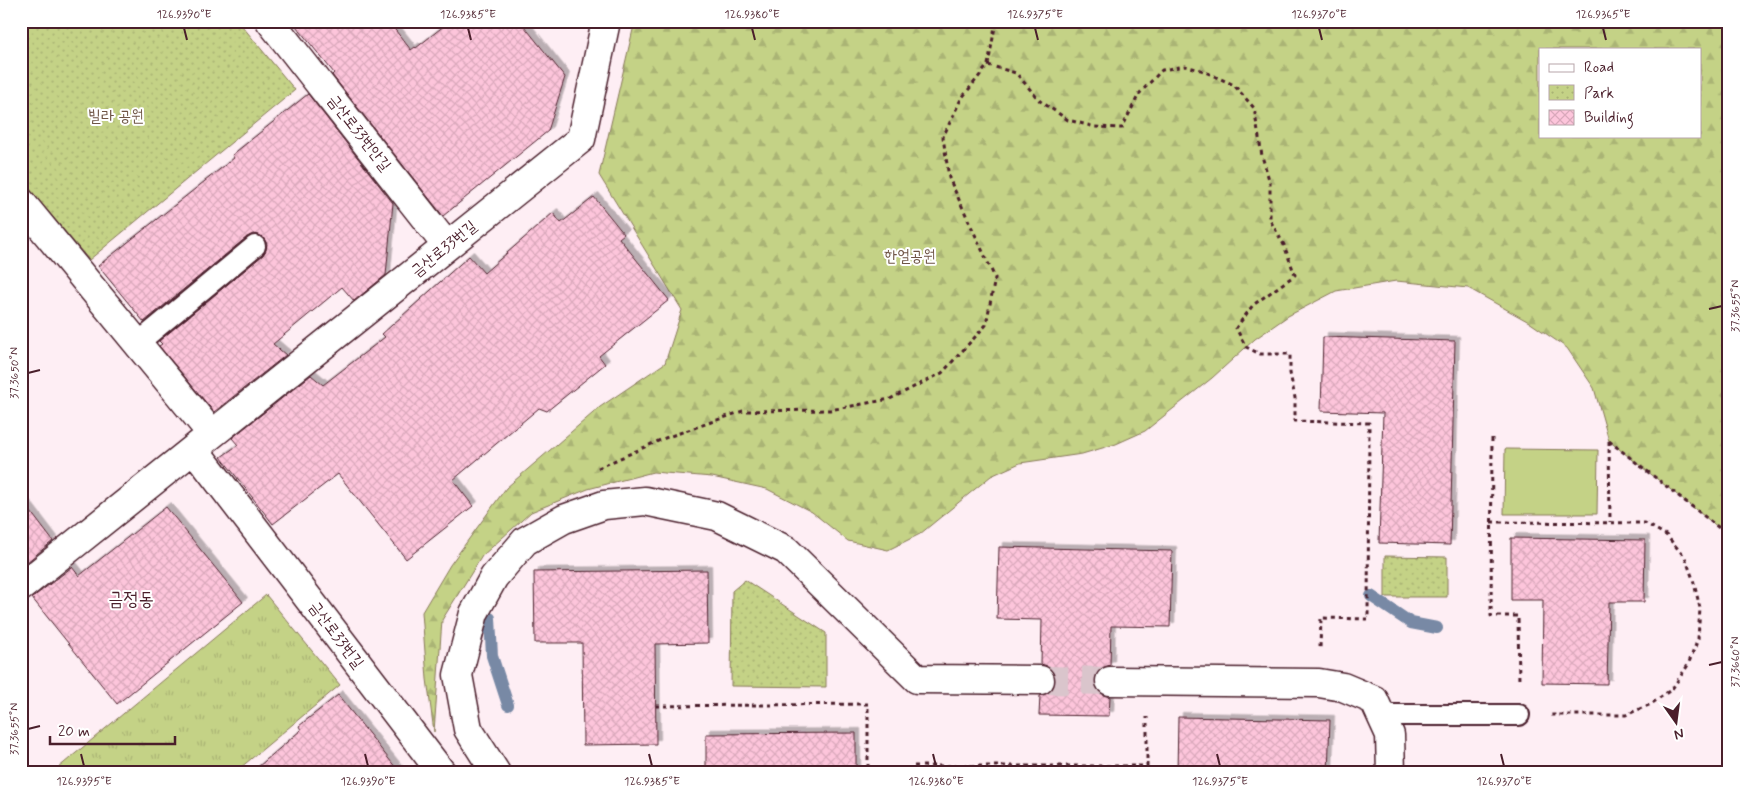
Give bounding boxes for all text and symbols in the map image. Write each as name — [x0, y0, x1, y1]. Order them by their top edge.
text: 126.9390°E — [156, 7, 212, 23]
text: 126.9385°E — [440, 7, 496, 23]
text: 126.9380°E — [724, 7, 780, 23]
text: 126.9375°E — [1007, 7, 1063, 23]
text: 126.9370°E — [1291, 7, 1347, 23]
text: 126.9365°E — [1575, 7, 1631, 23]
legend — [1539, 48, 1702, 138]
text: Road — [1584, 58, 1614, 78]
text: Park — [1584, 84, 1614, 104]
street label: 금산로33번안길 — [322, 90, 396, 176]
park label: 빌라 공원 — [88, 106, 144, 127]
text: Building — [1584, 108, 1634, 129]
street label: 금산로33번길 — [407, 216, 481, 282]
park label: 한얼공원 — [884, 246, 936, 267]
text: 37.3655°N — [1728, 280, 1744, 332]
text: 37.3650°N — [7, 347, 23, 399]
district label: 금정동 — [108, 587, 154, 612]
street label: 금산로33번길 — [304, 597, 368, 673]
text: 37.3660°N — [1728, 637, 1744, 687]
north arrow — [1652, 696, 1702, 746]
text: 37.3655°N — [7, 703, 23, 755]
scale bar — [50, 714, 175, 746]
text: 20 m — [58, 722, 90, 742]
text: N — [1672, 724, 1686, 744]
text: 126.9395°E — [56, 774, 112, 790]
text: 126.9390°E — [340, 774, 396, 790]
text: 126.9385°E — [624, 774, 680, 790]
text: 126.9380°E — [908, 774, 964, 790]
text: 126.9375°E — [1192, 774, 1248, 790]
text: 126.9370°E — [1476, 774, 1532, 790]

